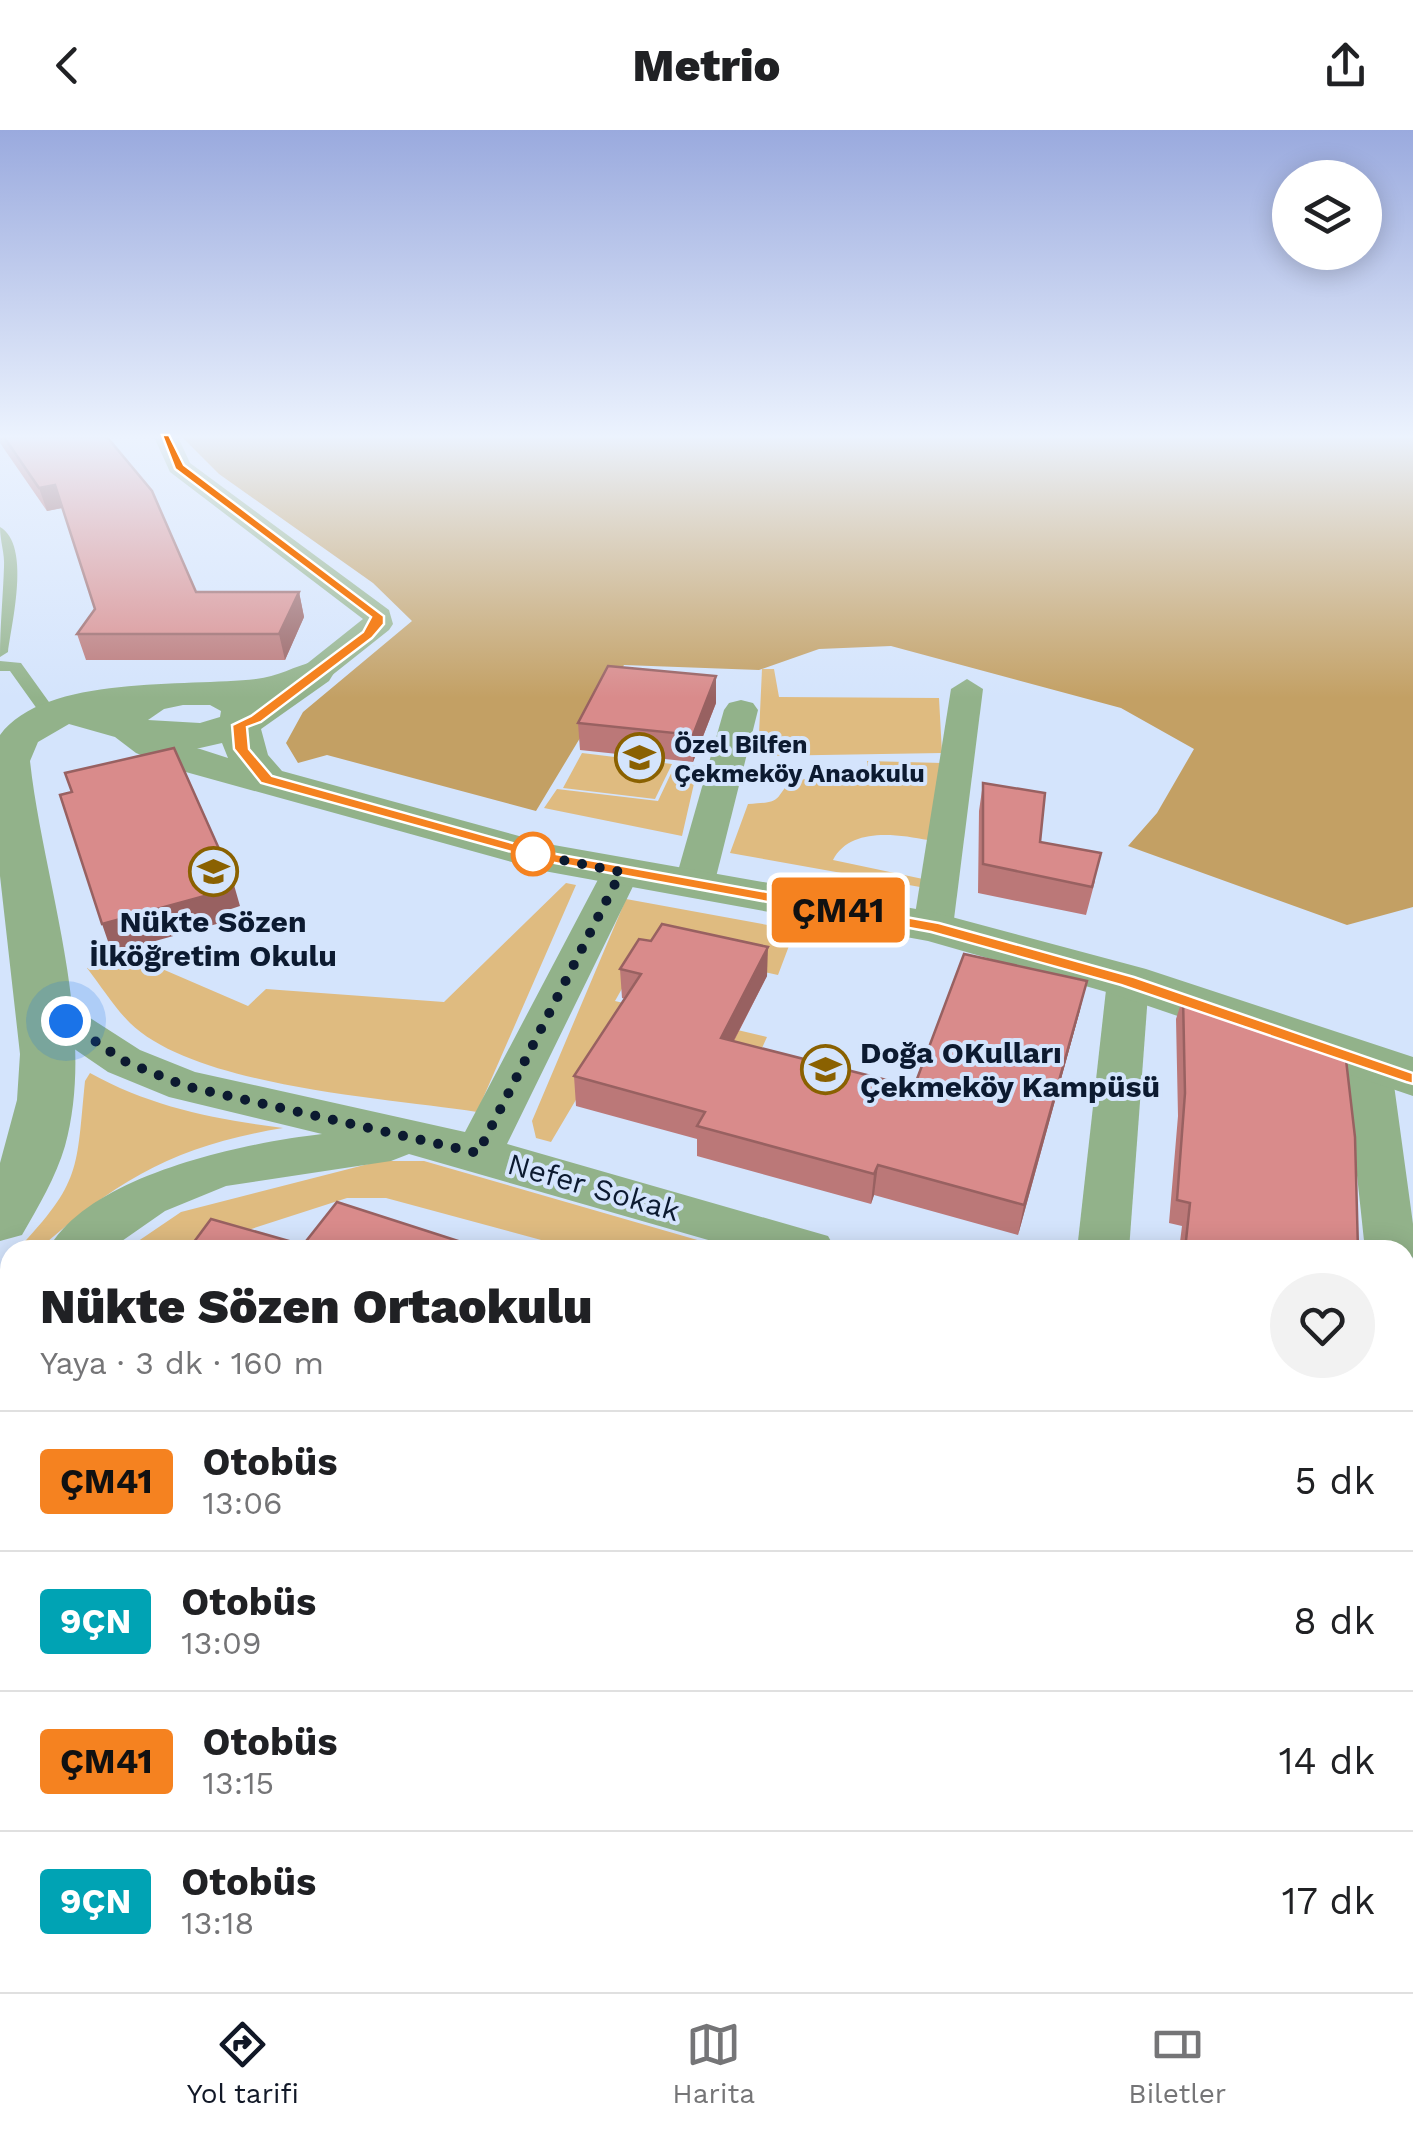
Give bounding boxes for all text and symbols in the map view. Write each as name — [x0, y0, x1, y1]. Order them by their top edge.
icon: back — [40, 38, 95, 93]
icon: share — [1318, 38, 1373, 93]
text: Metrio — [633, 39, 780, 92]
map controls — [1272, 160, 1382, 270]
button: layers — [1272, 160, 1382, 270]
place label: Özel Bilfen Çekmeköy Anaokulu — [674, 730, 925, 788]
school or university icon: Özel Bilfen Çekmeköy Anaokulu — [613, 732, 665, 784]
unlabelled marker — [512, 833, 554, 875]
school or university icon: Nükte Sözen İlköğretim Okulu — [187, 846, 239, 898]
line badge: ÇM41 — [768, 878, 908, 942]
text: ÇM41 — [792, 889, 884, 931]
place label: Nükte Sözen İlköğretim Okulu — [89, 904, 337, 973]
your location — [41, 996, 91, 1046]
place label: Doğa OKulları Çekmeköy Kampüsü — [860, 1035, 1160, 1104]
school or university icon: Doğa OKulları Çekmeköy Kampüsü — [799, 1043, 851, 1095]
street label: Nefer Sokak — [504, 1146, 684, 1228]
button: heart — [1270, 1273, 1375, 1378]
text: Nükte Sözen Ortaokulu — [40, 1278, 593, 1335]
text: Yaya · 3 dk · 160 m — [40, 1344, 324, 1382]
text: Otobüs — [203, 1440, 338, 1484]
text: 5 dk — [1295, 1459, 1375, 1503]
text: ÇM41 — [60, 1460, 153, 1502]
text: 13:06 — [203, 1484, 283, 1522]
text: Otobüs — [181, 1580, 316, 1624]
text: 8 dk — [1293, 1599, 1375, 1643]
text: 9ÇN — [60, 1600, 131, 1642]
text: 13:09 — [181, 1624, 262, 1662]
text: Otobüs — [203, 1720, 338, 1764]
text: 14 dk — [1279, 1739, 1375, 1783]
text: ÇM41 — [60, 1740, 153, 1782]
text: 13:15 — [203, 1764, 274, 1802]
text: Otobüs — [181, 1860, 316, 1904]
text: 17 dk — [1282, 1879, 1375, 1923]
text: 9ÇN — [60, 1880, 131, 1922]
text: 13:18 — [181, 1904, 254, 1942]
tab: Yol tarifi — [187, 2017, 299, 2110]
tab: Harita — [672, 2017, 755, 2110]
tab: Biletler — [1128, 2017, 1226, 2110]

